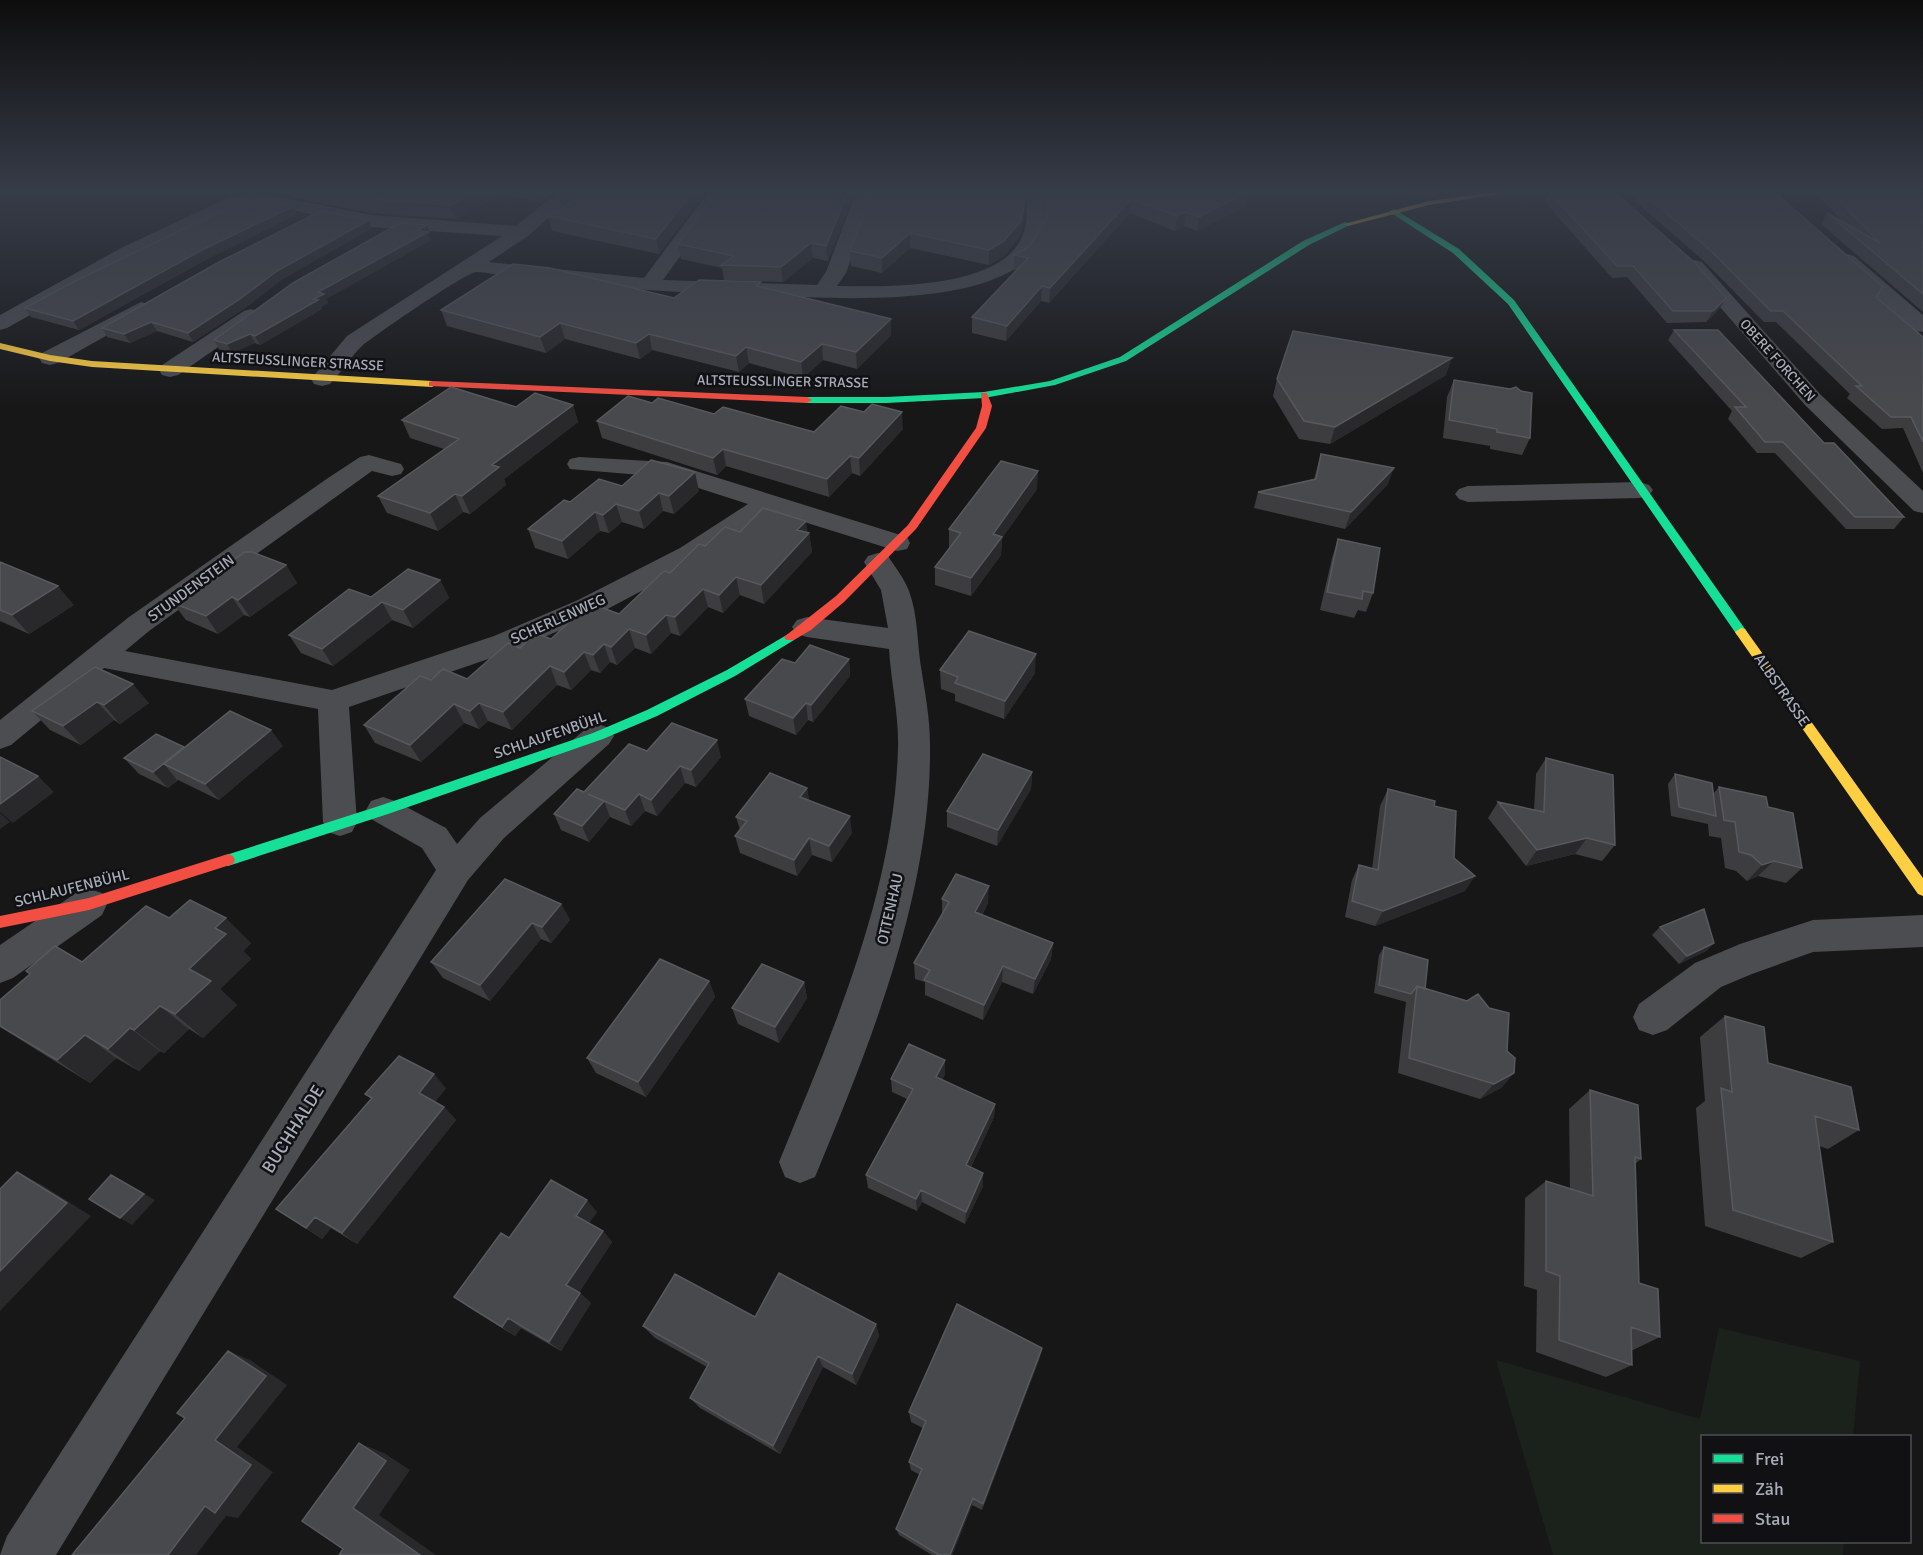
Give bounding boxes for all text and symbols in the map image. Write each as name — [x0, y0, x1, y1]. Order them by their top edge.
street label: OBERE FORCHEN — [1736, 316, 1819, 405]
street label: ALTSTEUSSLINGER STRASSE — [211, 349, 385, 374]
street label: ALTSTEUSSLINGER STRASSE — [697, 371, 869, 392]
street label: STUNDENSTEIN — [144, 551, 238, 625]
street label: SCHERLENWEG — [508, 590, 608, 648]
street label: ALBSTRASSE — [1750, 650, 1814, 730]
street label: SCHLAUFENBÜHL — [492, 707, 609, 763]
street label: SCHLAUFENBÜHL — [13, 865, 131, 911]
street label: OTTENHAU — [873, 872, 907, 946]
street label: BUCHHALDE — [257, 1081, 329, 1177]
legend — [1701, 1435, 1911, 1543]
text: Frei — [1755, 1448, 1784, 1470]
text: Zäh — [1755, 1478, 1784, 1500]
text: Stau — [1755, 1508, 1790, 1530]

